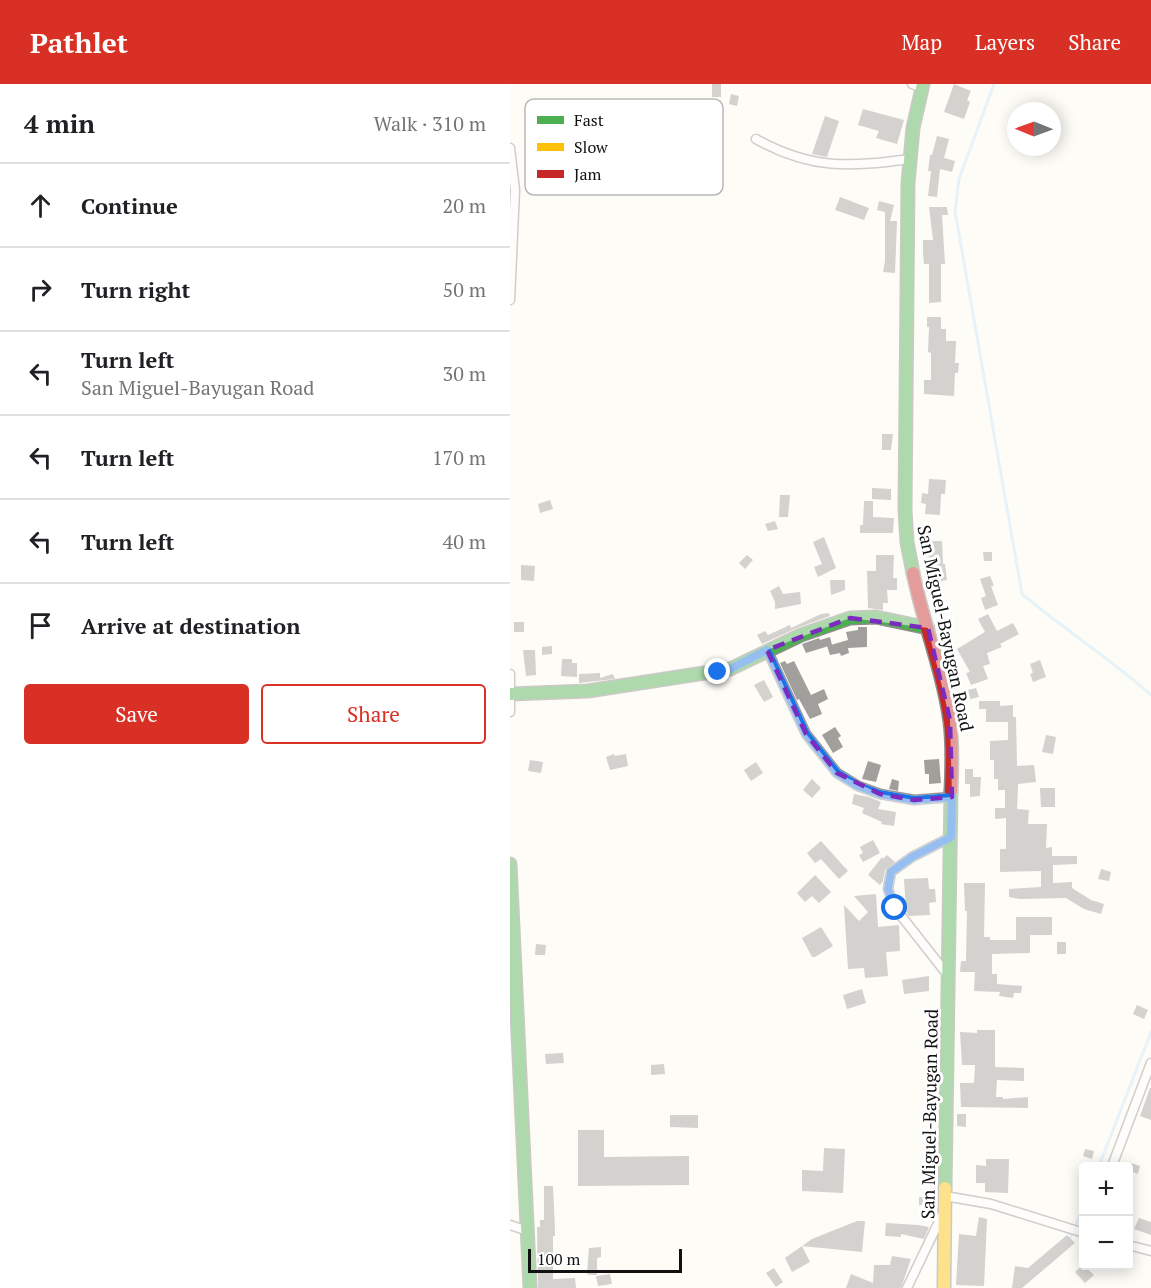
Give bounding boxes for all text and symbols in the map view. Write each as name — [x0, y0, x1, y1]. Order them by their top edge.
text: Pathlet — [30, 24, 128, 61]
text: Map — [901, 28, 942, 56]
text: Layers — [975, 28, 1035, 56]
text: Share — [1068, 28, 1121, 56]
legend — [525, 99, 723, 195]
north arrow — [1007, 102, 1061, 156]
text: 4 min — [24, 106, 95, 140]
text: Fast — [574, 109, 604, 131]
text: Walk · 310 m — [374, 110, 486, 137]
text: Slow — [574, 136, 608, 158]
text: Jam — [574, 163, 602, 185]
icon: ahead — [24, 189, 57, 222]
text: Continue — [81, 191, 178, 220]
text: 20 m — [443, 192, 486, 219]
icon: right — [24, 273, 57, 306]
text: Turn right — [81, 275, 190, 304]
text: 50 m — [443, 276, 486, 303]
text: Turn left — [81, 345, 174, 374]
icon: left — [24, 357, 57, 390]
text: 30 m — [443, 360, 486, 387]
text: San Miguel-Bayugan Road — [81, 374, 314, 401]
icon: left — [24, 441, 57, 474]
text: Turn left — [81, 443, 174, 472]
text: 170 m — [432, 444, 486, 471]
street label: San Miguel-Bayugan Road — [912, 523, 980, 733]
icon: left — [24, 525, 57, 558]
text: Turn left — [81, 527, 174, 556]
text: 40 m — [443, 528, 486, 555]
icon: arrive — [24, 609, 57, 642]
text: Arrive at destination — [81, 611, 300, 640]
route end — [704, 658, 730, 684]
button: Save — [24, 684, 249, 744]
button: Share — [261, 684, 486, 744]
route start — [881, 894, 907, 920]
street label: San Miguel-Bayugan Road — [915, 1009, 943, 1219]
map controls — [1079, 1162, 1133, 1270]
button: + — [1079, 1162, 1133, 1216]
button: − — [1079, 1216, 1133, 1270]
scale bar — [528, 1246, 682, 1274]
text: 100 m — [537, 1248, 580, 1270]

